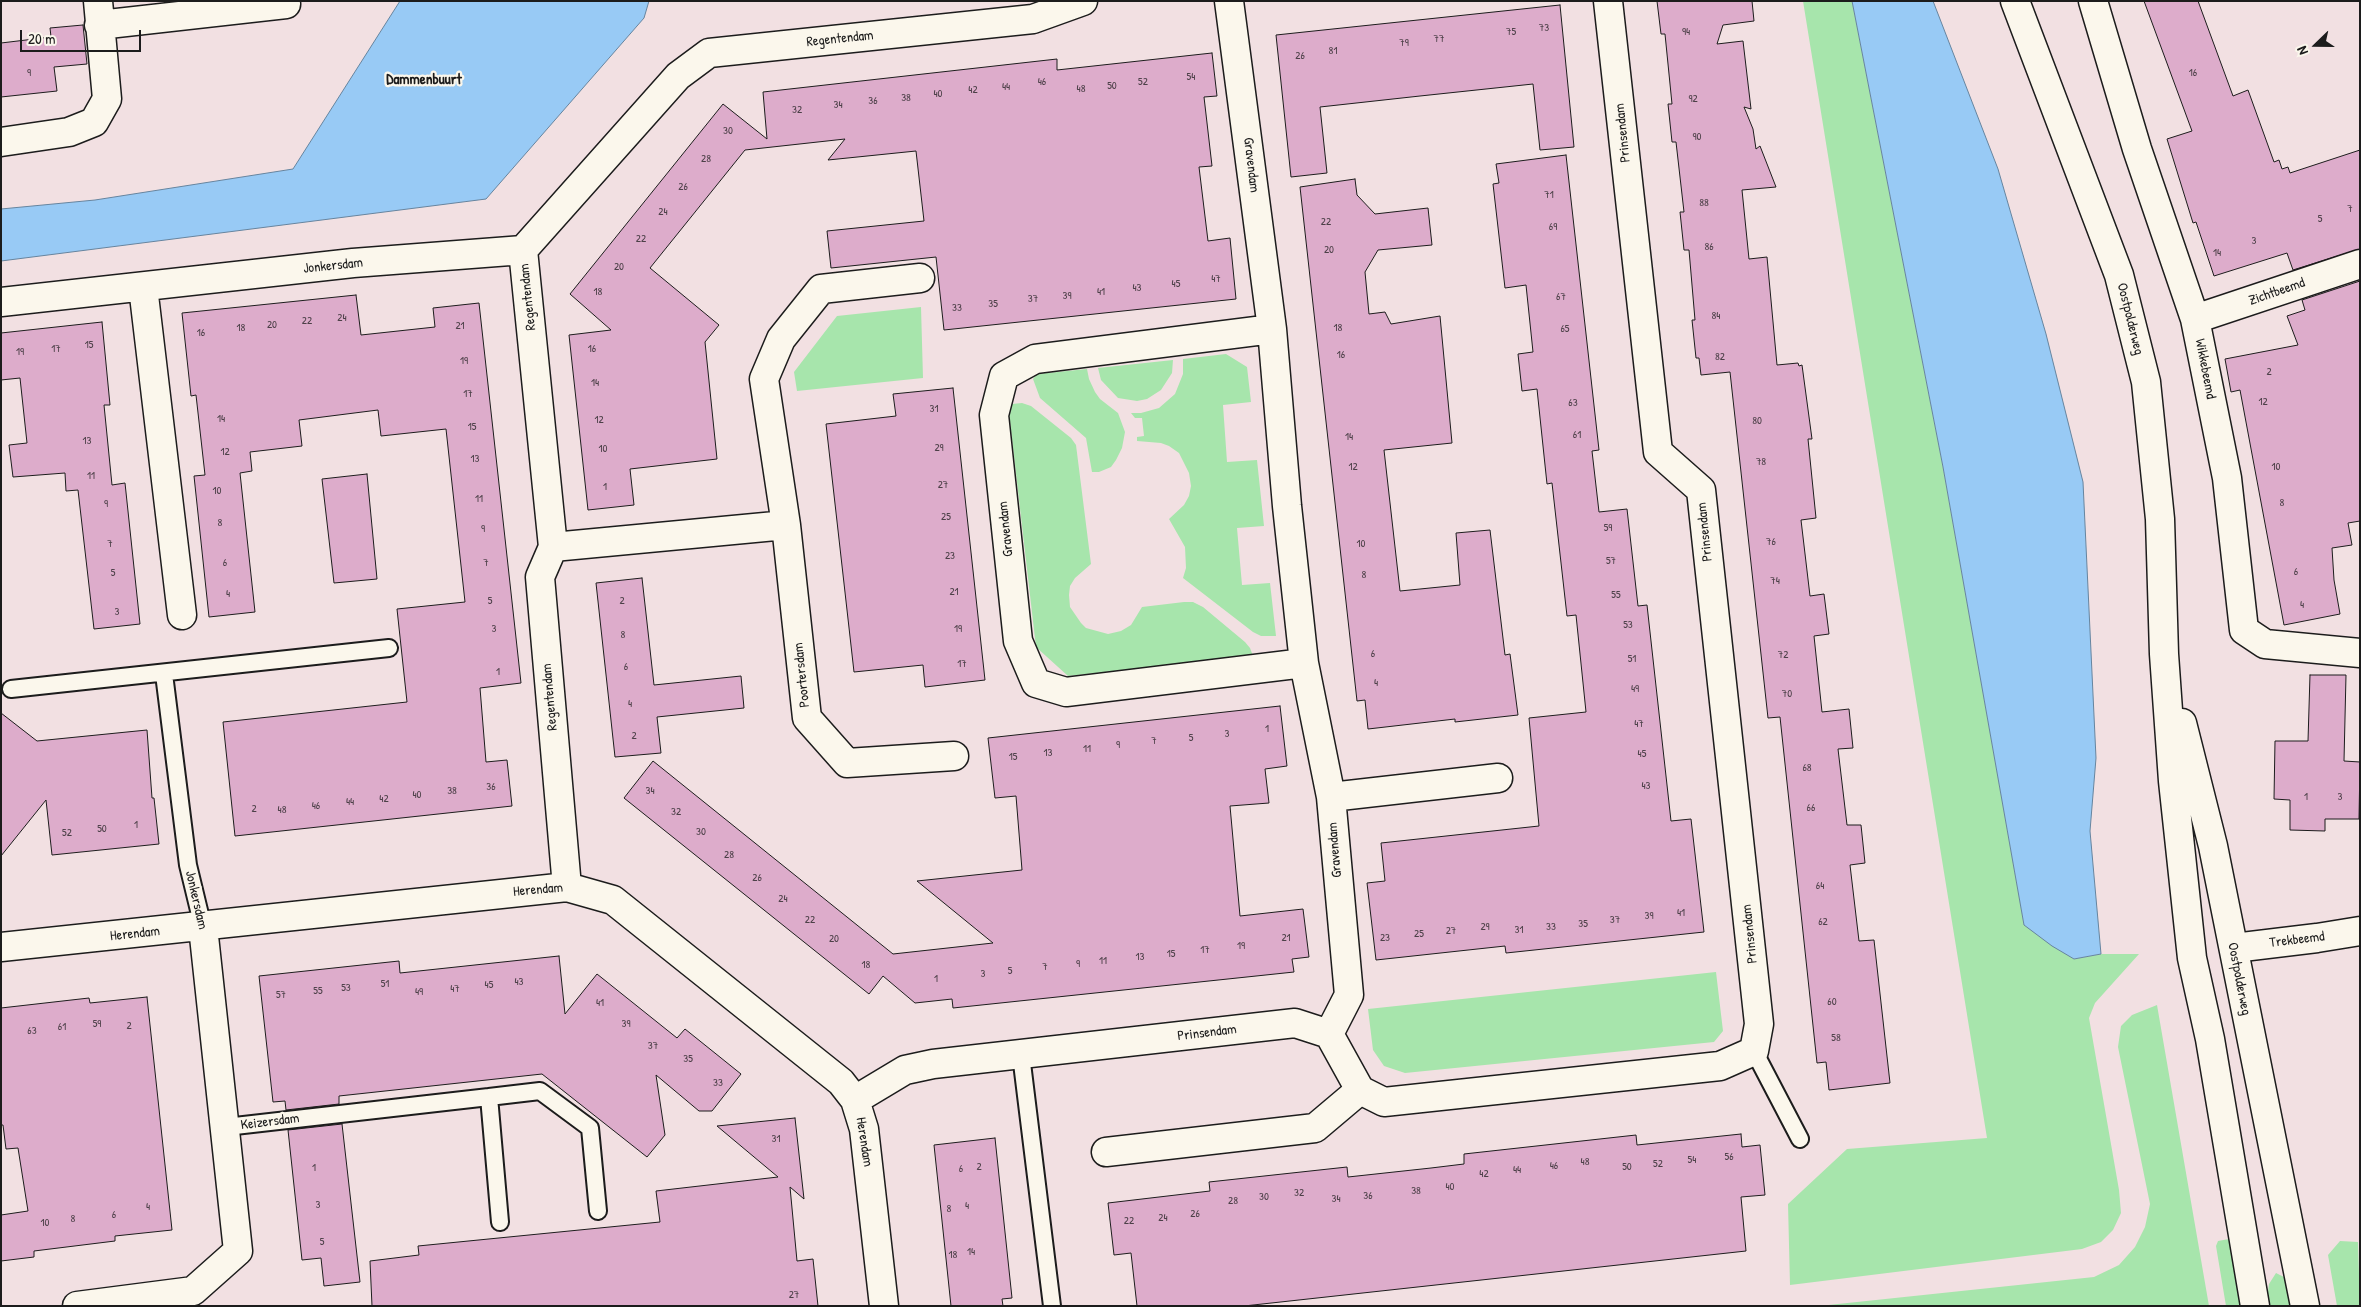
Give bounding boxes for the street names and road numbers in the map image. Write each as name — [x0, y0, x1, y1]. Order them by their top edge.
street label: Regentendam — [806, 27, 874, 51]
street label: Prinsendam — [1612, 103, 1634, 163]
street label: Gravendam — [1239, 136, 1263, 194]
street label: Jonkersdam — [302, 255, 364, 277]
street label: Regentendam — [516, 263, 540, 331]
street label: Zichtbeemd — [2247, 275, 2307, 309]
street label: Oostpolderweg — [2113, 281, 2147, 357]
street label: Wikkebeemd — [2191, 338, 2219, 400]
street label: Gravendam — [995, 500, 1017, 558]
street label: Prinsendam — [1694, 502, 1716, 562]
street label: Poortersdam — [790, 642, 814, 708]
street label: Regentendam — [539, 663, 561, 731]
street label: Gravendam — [1324, 822, 1346, 878]
street label: Jonkersdam — [181, 869, 211, 931]
street label: Herendam — [512, 879, 564, 901]
street label: Prinsendam — [1739, 904, 1761, 964]
street label: Herendam — [109, 923, 161, 945]
street label: Trekbeemd — [2269, 928, 2325, 952]
street label: Oostpolderweg — [2224, 941, 2254, 1017]
street label: Prinsendam — [1177, 1021, 1237, 1045]
street label: Keizersdam — [240, 1110, 300, 1134]
street label: Herendam — [852, 1116, 876, 1168]

